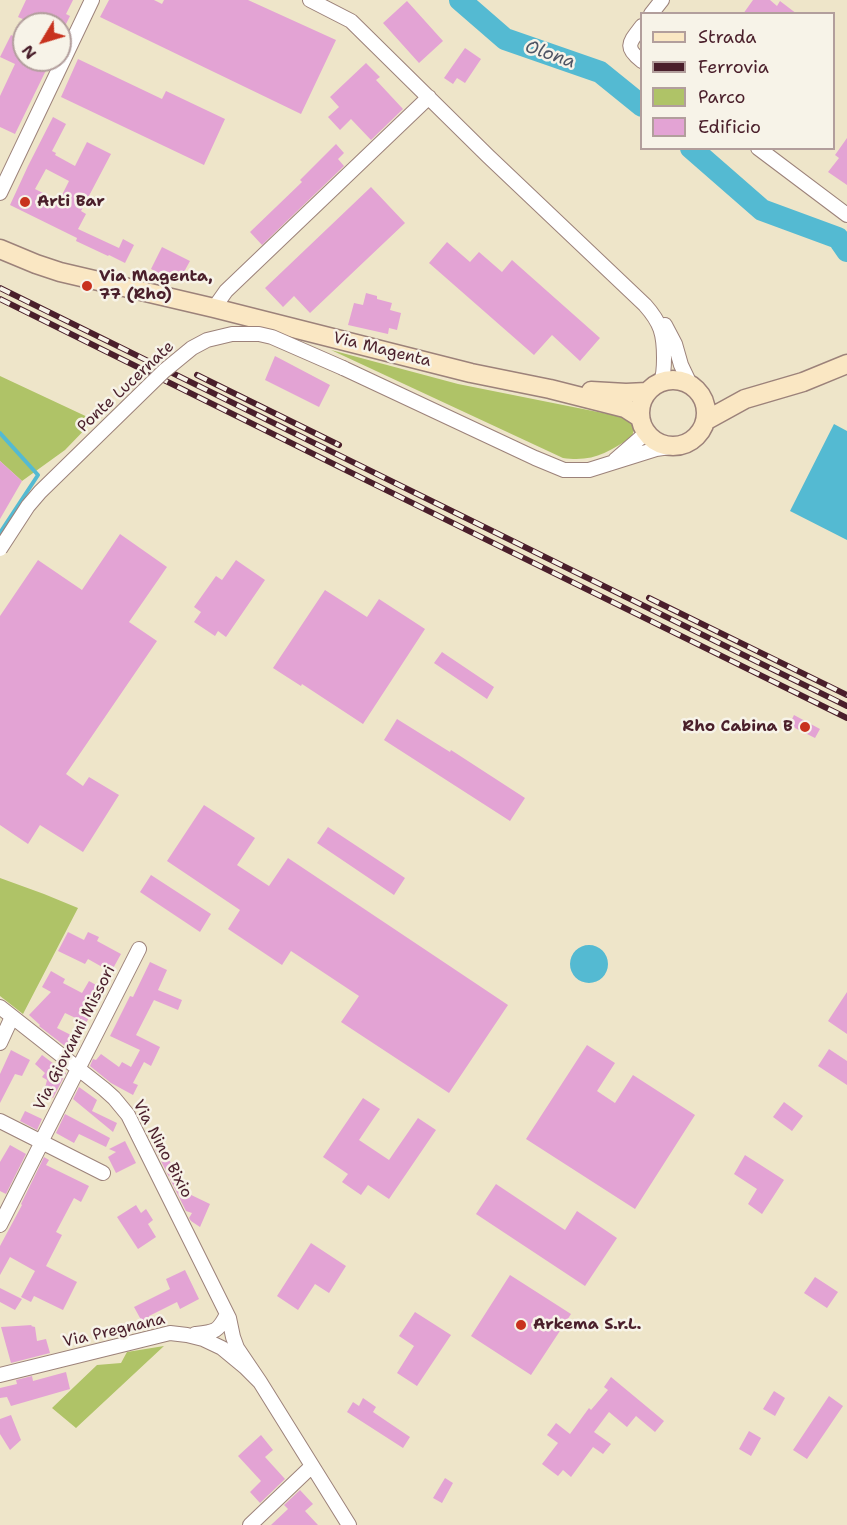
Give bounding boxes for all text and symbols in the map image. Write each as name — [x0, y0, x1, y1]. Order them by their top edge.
north arrow — [12, 12, 72, 72]
legend — [640, 12, 835, 150]
text: Strada — [698, 25, 757, 49]
water label: Olona — [522, 36, 578, 74]
text: N — [17, 41, 41, 64]
text: Ferrovia — [698, 55, 769, 79]
text: Parco — [698, 85, 746, 109]
text: Edificio — [698, 115, 761, 139]
place label: Arti Bar — [37, 192, 105, 212]
marker: Arti Bar — [18, 195, 32, 209]
place label: Via Magenta, 77 (Rho) — [99, 267, 213, 305]
marker: Via Magenta, 77 (Rho) — [80, 279, 94, 293]
street label: Via Magenta — [331, 329, 433, 371]
street label: Ponte Lucernate — [74, 337, 178, 437]
place label: Rho Cabina B — [682, 717, 793, 737]
marker: Rho Cabina B — [798, 720, 812, 734]
street label: Via Giovanni Missori — [30, 962, 120, 1114]
street label: Via Nino Bixio — [128, 1097, 196, 1201]
street label: Via Pregnana — [61, 1310, 167, 1352]
place label: Arkema S.r.L. — [533, 1315, 641, 1335]
marker: Arkema S.r.L. — [514, 1318, 528, 1332]

